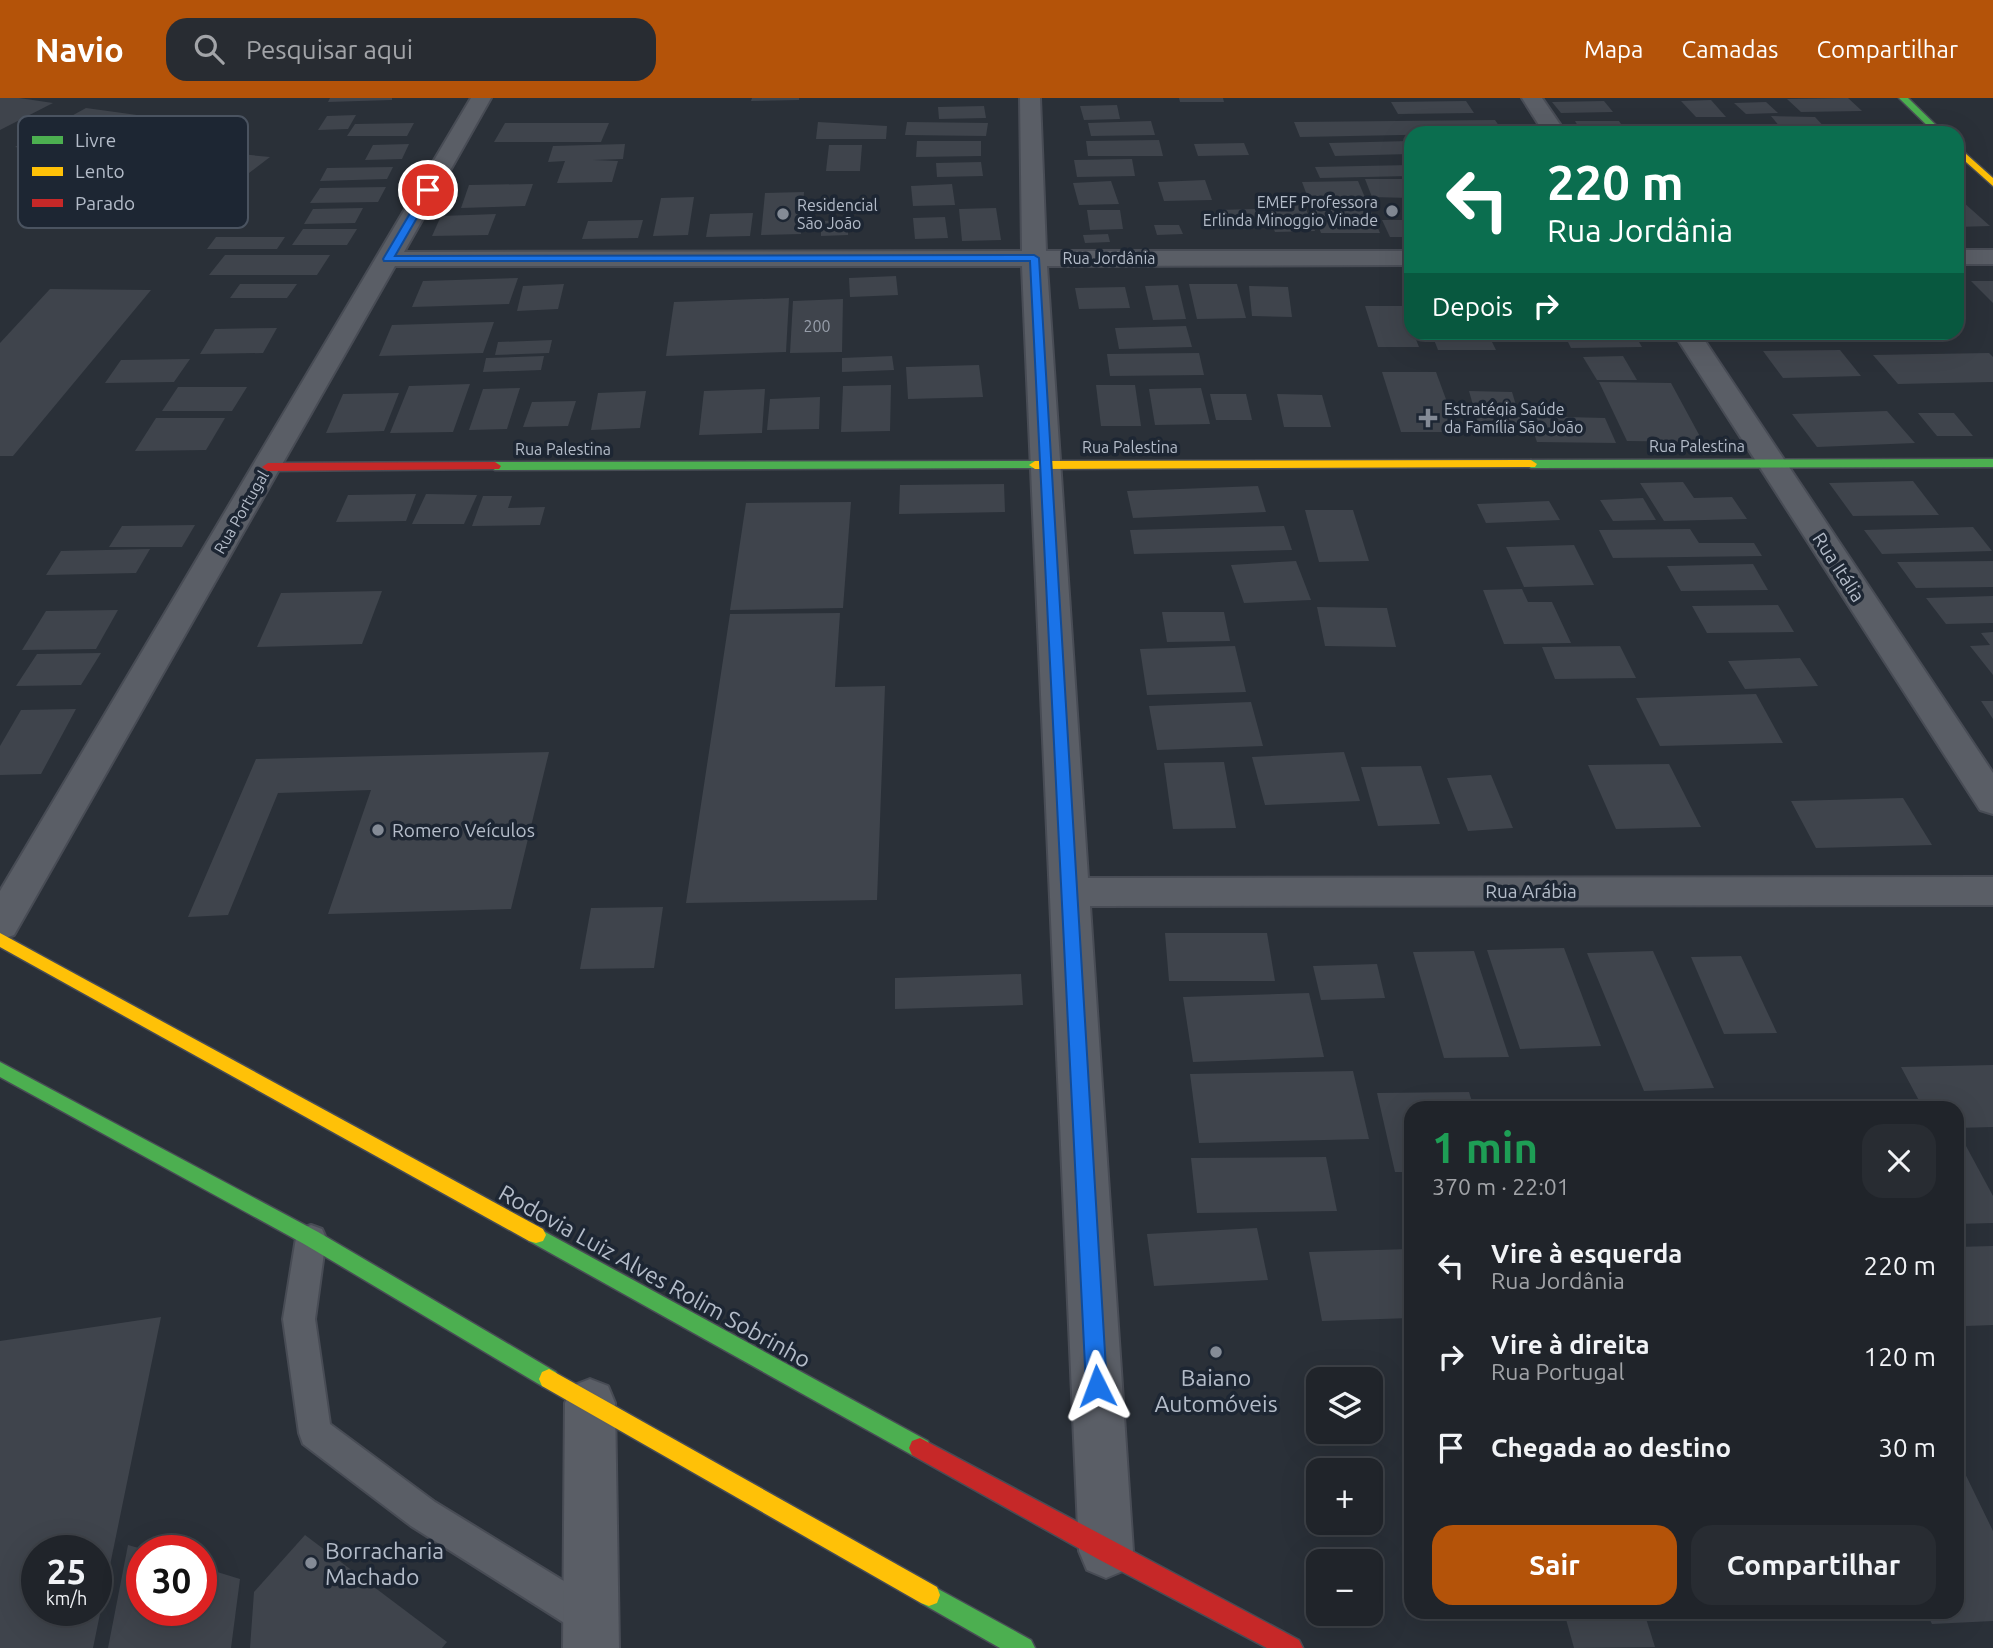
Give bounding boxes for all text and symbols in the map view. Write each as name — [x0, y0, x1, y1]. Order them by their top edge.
search box — [166, 18, 656, 81]
icon: search — [190, 30, 228, 68]
text: Navio — [35, 31, 124, 68]
text: Pesquisar aqui — [246, 35, 413, 64]
text: Mapa — [1584, 36, 1643, 63]
text: Camadas — [1681, 36, 1778, 63]
text: Compartilhar — [1816, 36, 1958, 63]
legend — [18, 116, 248, 228]
text: Livre — [75, 129, 116, 151]
icon: left — [1432, 154, 1523, 245]
text: 220 m — [1547, 154, 1684, 209]
text: Lento — [75, 160, 125, 182]
pin — [398, 160, 458, 220]
icon: arrive — [409, 171, 447, 209]
text: Parado — [75, 192, 135, 214]
place label: EMEF Professora Erlinda Minoggio Vinade — [1203, 193, 1378, 229]
place label: Residencial São João — [797, 196, 878, 232]
marker: EMEF Professora Erlinda Minoggio Vinade — [1384, 203, 1400, 219]
marker: Residencial São João — [775, 206, 791, 222]
text: Rua Jordânia — [1547, 212, 1733, 248]
street label: Rua Jordânia — [1062, 249, 1156, 267]
icon: right — [1527, 287, 1565, 325]
text: Depois — [1432, 292, 1513, 321]
house number: 200 — [803, 317, 831, 335]
place label: Estratégia Saúde da Família São João — [1444, 400, 1583, 436]
marker: Estratégia Saúde da Família São João — [1418, 408, 1438, 428]
street label: Rua Palestina — [1649, 437, 1745, 455]
street label: Rua Palestina — [1082, 438, 1178, 456]
street label: Rua Palestina — [515, 440, 611, 458]
street label: Rua Portugal — [210, 467, 272, 557]
street label: Rua Itália — [1808, 528, 1870, 606]
place label: Romero Veículos — [392, 819, 535, 841]
marker: Romero Veículos — [370, 822, 386, 838]
street label: Rua Arábia — [1485, 880, 1577, 902]
text: 1 min — [1432, 1124, 1538, 1171]
button: close — [1862, 1124, 1936, 1198]
text: 370 m · 22:01 — [1432, 1174, 1570, 1199]
street label: Rodovia Luiz Alves Rolim Sobrinho — [495, 1180, 815, 1372]
text: Vire à esquerda — [1491, 1239, 1682, 1268]
icon: left — [1432, 1247, 1470, 1285]
text: 220 m — [1864, 1251, 1936, 1280]
text: Rua Jordânia — [1491, 1268, 1625, 1293]
text: Vire à direita — [1491, 1330, 1650, 1359]
icon: right — [1432, 1338, 1470, 1376]
text: 120 m — [1864, 1342, 1936, 1371]
marker: Baiano Automóveis — [1208, 1344, 1224, 1360]
position arrow — [1060, 1349, 1134, 1423]
text: Rua Portugal — [1491, 1359, 1624, 1384]
place label: Baiano Automóveis — [1154, 1365, 1278, 1416]
map controls — [1306, 1367, 1383, 1626]
button: layers — [1306, 1367, 1383, 1444]
icon: arrive — [1432, 1429, 1470, 1467]
text: Chegada ao destino — [1491, 1433, 1731, 1462]
text: 30 m — [1878, 1433, 1936, 1462]
button: + — [1306, 1458, 1383, 1535]
button: Sair — [1432, 1525, 1677, 1605]
button: Compartilhar — [1691, 1525, 1936, 1605]
speed limit sign: 30 — [126, 1535, 217, 1626]
place label: Borracharia Machado — [325, 1538, 444, 1589]
button: − — [1306, 1549, 1383, 1626]
text: 25 — [47, 1551, 86, 1591]
marker: Borracharia Machado — [303, 1555, 319, 1571]
text: km/h — [46, 1588, 87, 1608]

